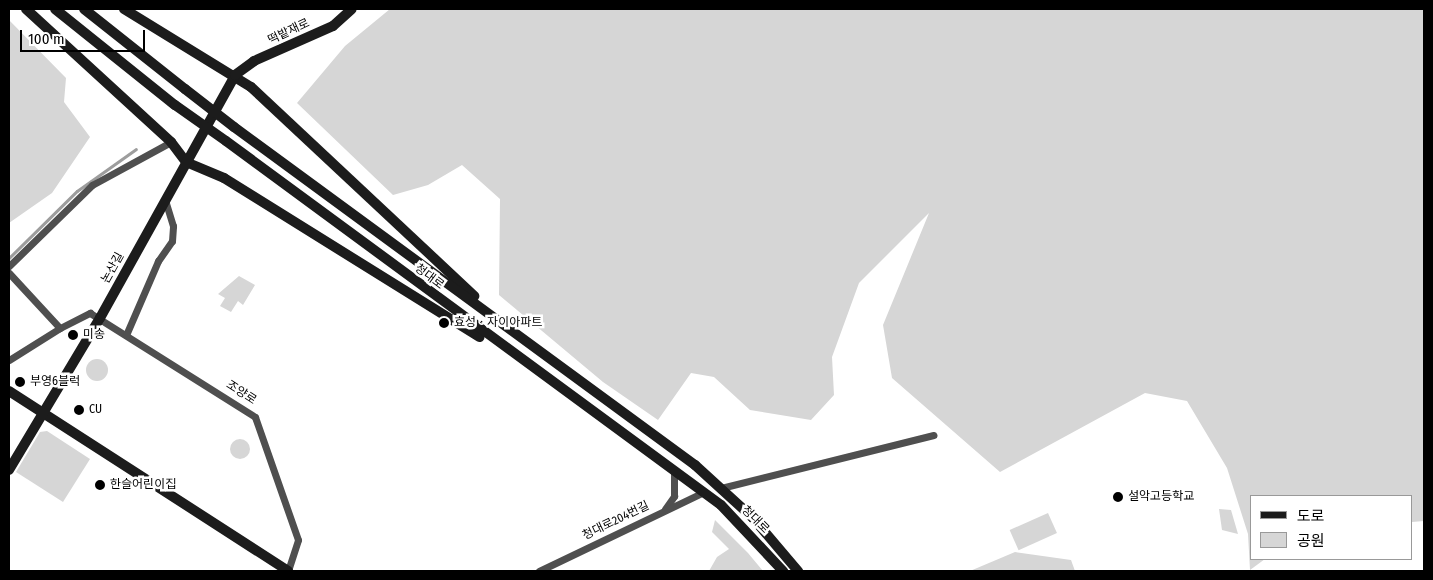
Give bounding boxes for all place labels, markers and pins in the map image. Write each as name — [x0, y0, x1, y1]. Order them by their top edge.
place label: 효성ㆍ자이아파트 — [454, 316, 542, 330]
marker: 효성ㆍ자이아파트 — [438, 317, 450, 329]
place label: 미송 — [83, 328, 105, 342]
marker: 미송 — [67, 329, 79, 341]
place label: 부영6블럭 — [30, 375, 80, 389]
marker: 부영6블럭 — [14, 376, 26, 388]
place label: CU — [89, 403, 102, 417]
marker: CU — [73, 404, 85, 416]
place label: 한슬어린이집 — [110, 478, 176, 492]
marker: 한슬어린이집 — [94, 479, 106, 491]
place label: 설악고등학교 — [1128, 490, 1194, 504]
marker: 설악고등학교 — [1112, 491, 1124, 503]

